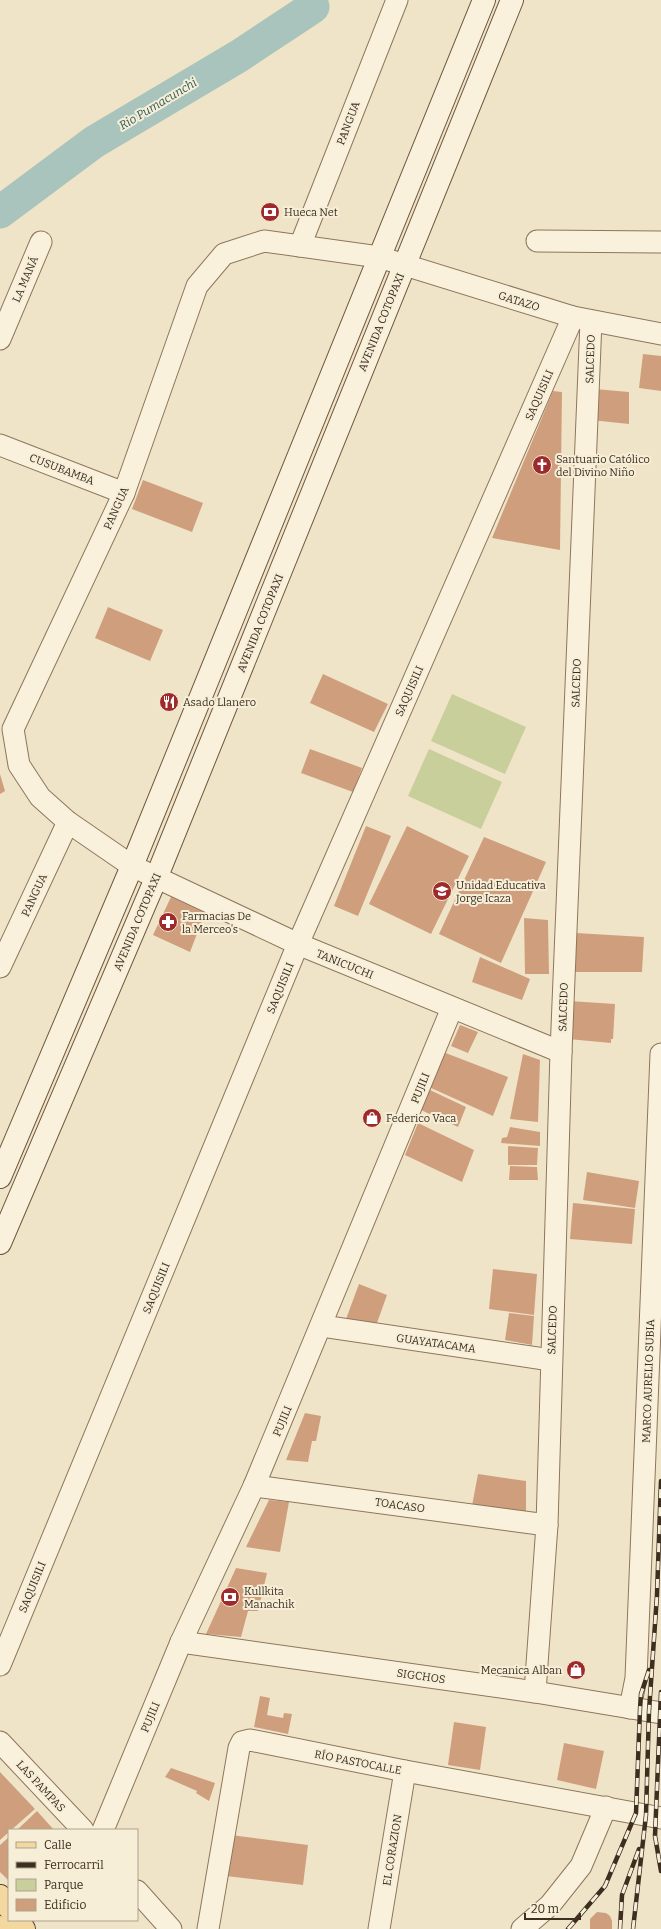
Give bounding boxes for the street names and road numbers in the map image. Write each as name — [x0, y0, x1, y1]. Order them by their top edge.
street label: PANGUA — [334, 99, 363, 147]
street label: LA MANÁ — [9, 254, 41, 304]
street label: AVENIDA COTOPAXI — [356, 271, 407, 373]
street label: GATAZO — [497, 289, 541, 314]
street label: SALCEDO — [583, 334, 598, 384]
street label: SAQUISILI — [523, 368, 556, 423]
street label: CUSUBAMBA — [28, 451, 96, 488]
street label: PANGUA — [101, 485, 132, 532]
street label: AVENIDA COTOPAXI — [235, 572, 286, 674]
street label: SALCEDO — [569, 658, 584, 708]
street label: SAQUISILI — [393, 664, 426, 719]
street label: AVENIDA COTOPAXI — [111, 871, 164, 973]
street label: PANGUA — [19, 872, 50, 919]
street label: TANICUCHI — [314, 947, 375, 982]
street label: SAQUISILI — [264, 961, 297, 1016]
street label: SALCEDO — [556, 982, 571, 1032]
street label: PUJILI — [408, 1071, 433, 1105]
street label: SAQUISILI — [140, 1261, 173, 1316]
street label: SALCEDO — [545, 1305, 560, 1355]
street label: MARCO AURELIO SUBIA — [640, 1319, 657, 1443]
street label: GUAYATACAMA — [395, 1331, 477, 1356]
street label: PUJILI — [270, 1404, 295, 1438]
street label: TOACASO — [374, 1496, 426, 1515]
street label: SAQUISILI — [16, 1560, 49, 1615]
street label: SIGCHOS — [396, 1667, 446, 1686]
street label: PUJILI — [138, 1700, 163, 1734]
street label: RÍO PASTOCALLE — [313, 1747, 403, 1777]
street label: LAS PAMPAS — [14, 1758, 68, 1815]
street label: EL CORAZION — [380, 1813, 405, 1887]

